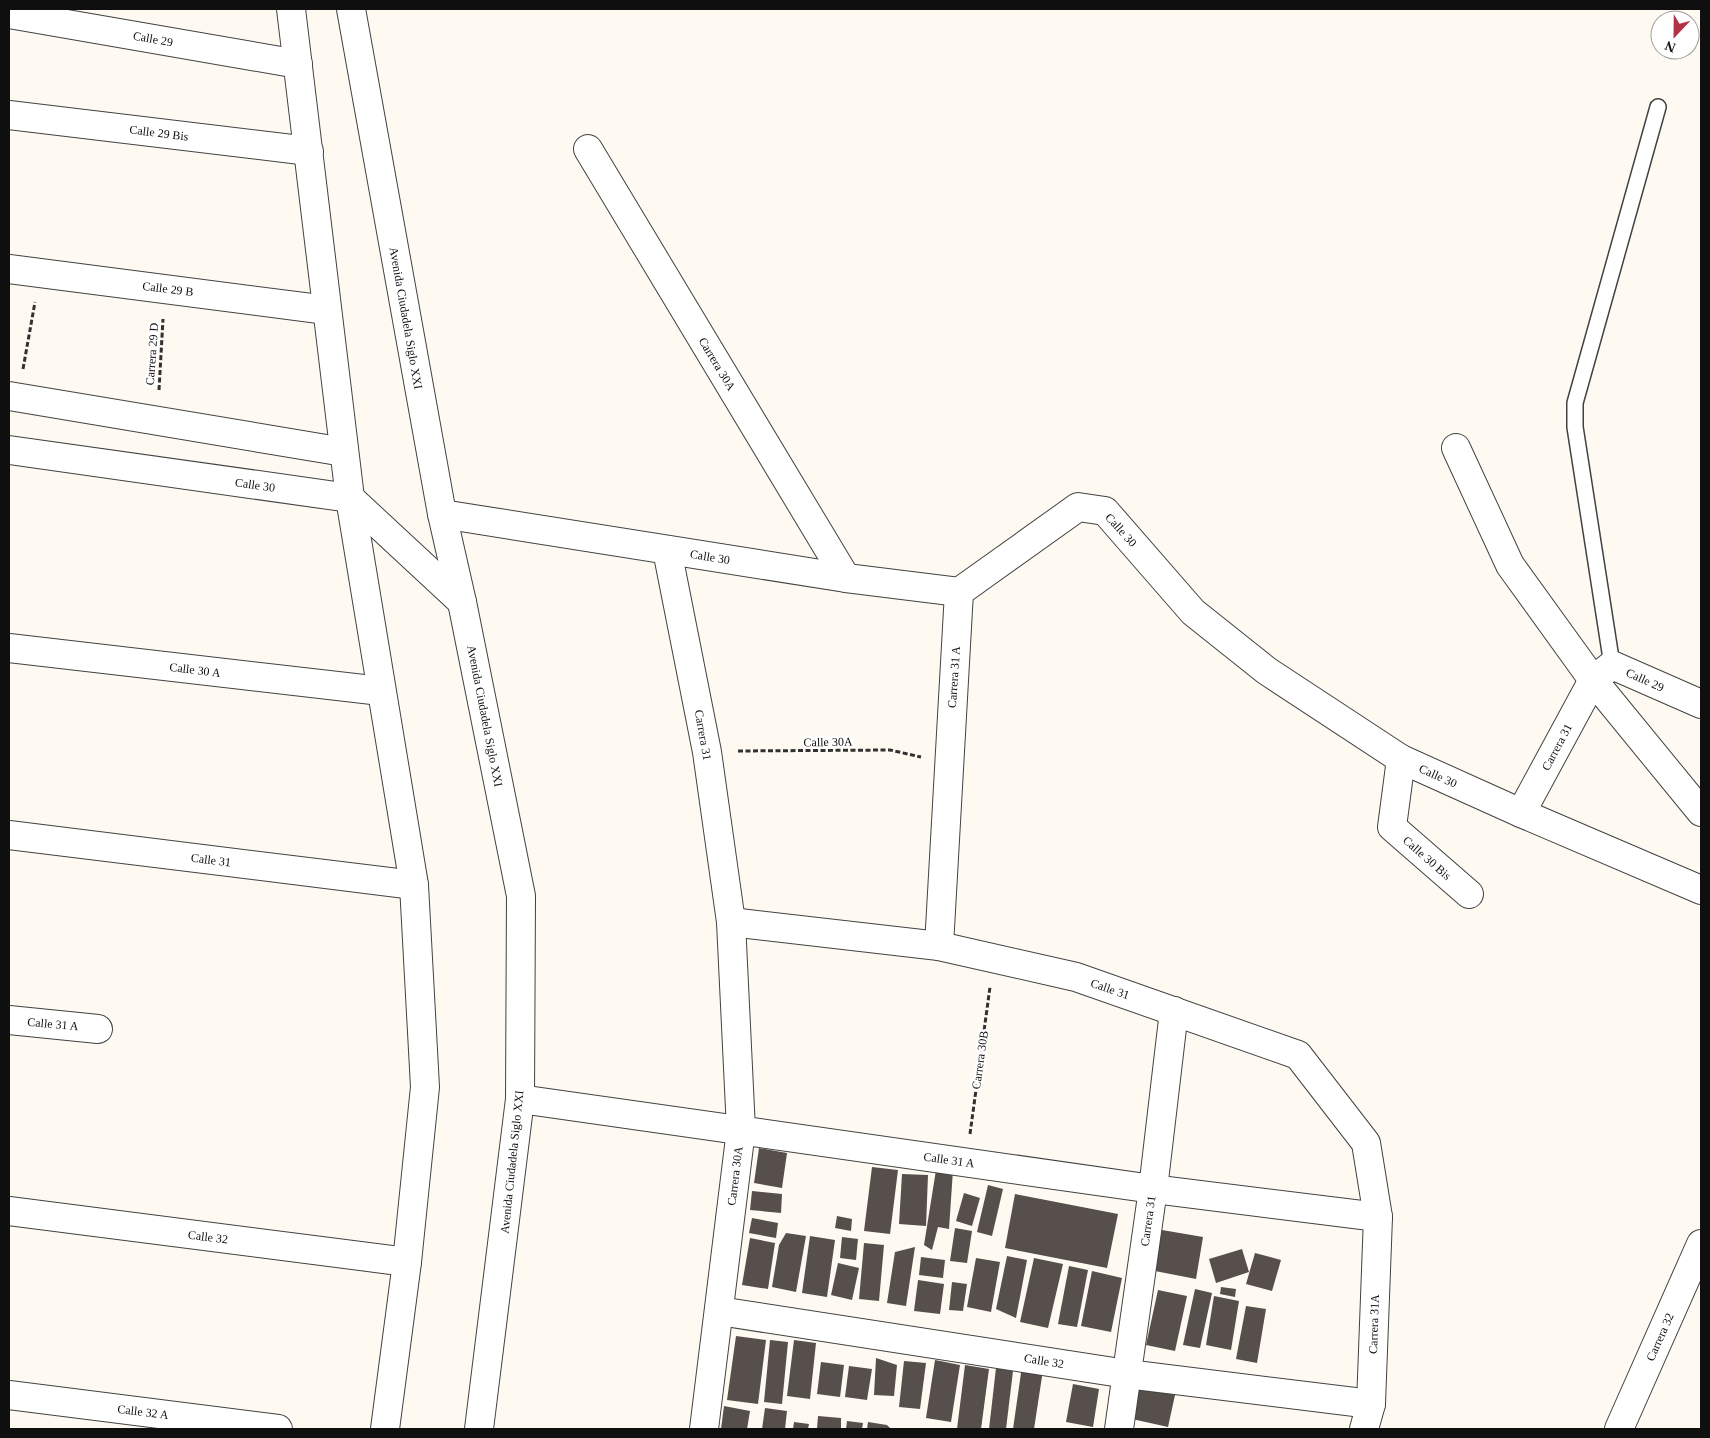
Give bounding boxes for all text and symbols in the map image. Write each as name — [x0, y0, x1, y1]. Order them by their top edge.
north arrow — [1650, 10, 1700, 60]
street label: Calle 29 — [132, 29, 174, 49]
text: N — [1663, 38, 1678, 55]
street label: Calle 29 Bis — [129, 122, 190, 144]
street label: Avenida Ciudadela Siglo XXI — [387, 246, 425, 390]
street label: Calle 29 B — [142, 279, 194, 299]
street label: Carrera 29 D — [143, 322, 161, 386]
street label: Carrera 30A — [696, 335, 739, 393]
street label: Calle 30 — [234, 475, 276, 495]
street label: Calle 30 — [1102, 510, 1140, 550]
street label: Calle 30 — [689, 547, 731, 567]
street label: Avenida Ciudadela Siglo XXI — [464, 644, 506, 788]
street label: Carrera 31 A — [945, 645, 963, 708]
street label: Calle 30 A — [169, 660, 222, 680]
street label: Calle 29 — [1624, 665, 1666, 695]
street label: Carrera 31 — [692, 709, 714, 761]
street label: Carrera 31 — [1539, 721, 1575, 773]
street label: Calle 30A — [803, 735, 853, 749]
street label: Calle 30 — [1417, 761, 1459, 791]
street label: Calle 30 Bis — [1400, 833, 1454, 883]
street label: Calle 31 — [190, 851, 232, 869]
street label: Calle 31 — [1089, 976, 1131, 1002]
street label: Calle 31 A — [27, 1015, 80, 1033]
street label: Carrera 30B — [969, 1030, 991, 1090]
street label: Avenida Ciudadela Siglo XXI — [498, 1090, 526, 1234]
street label: Carrera 30A — [724, 1145, 746, 1206]
street label: Calle 31 A — [923, 1149, 976, 1171]
street label: Carrera 31 — [1138, 1195, 1158, 1247]
street label: Calle 32 — [187, 1228, 229, 1246]
street label: Carrera 31A — [1366, 1294, 1382, 1354]
street label: Carrera 32 — [1643, 1311, 1677, 1363]
street label: Calle 32 — [1023, 1351, 1065, 1371]
street label: Calle 32 A — [117, 1402, 170, 1422]

